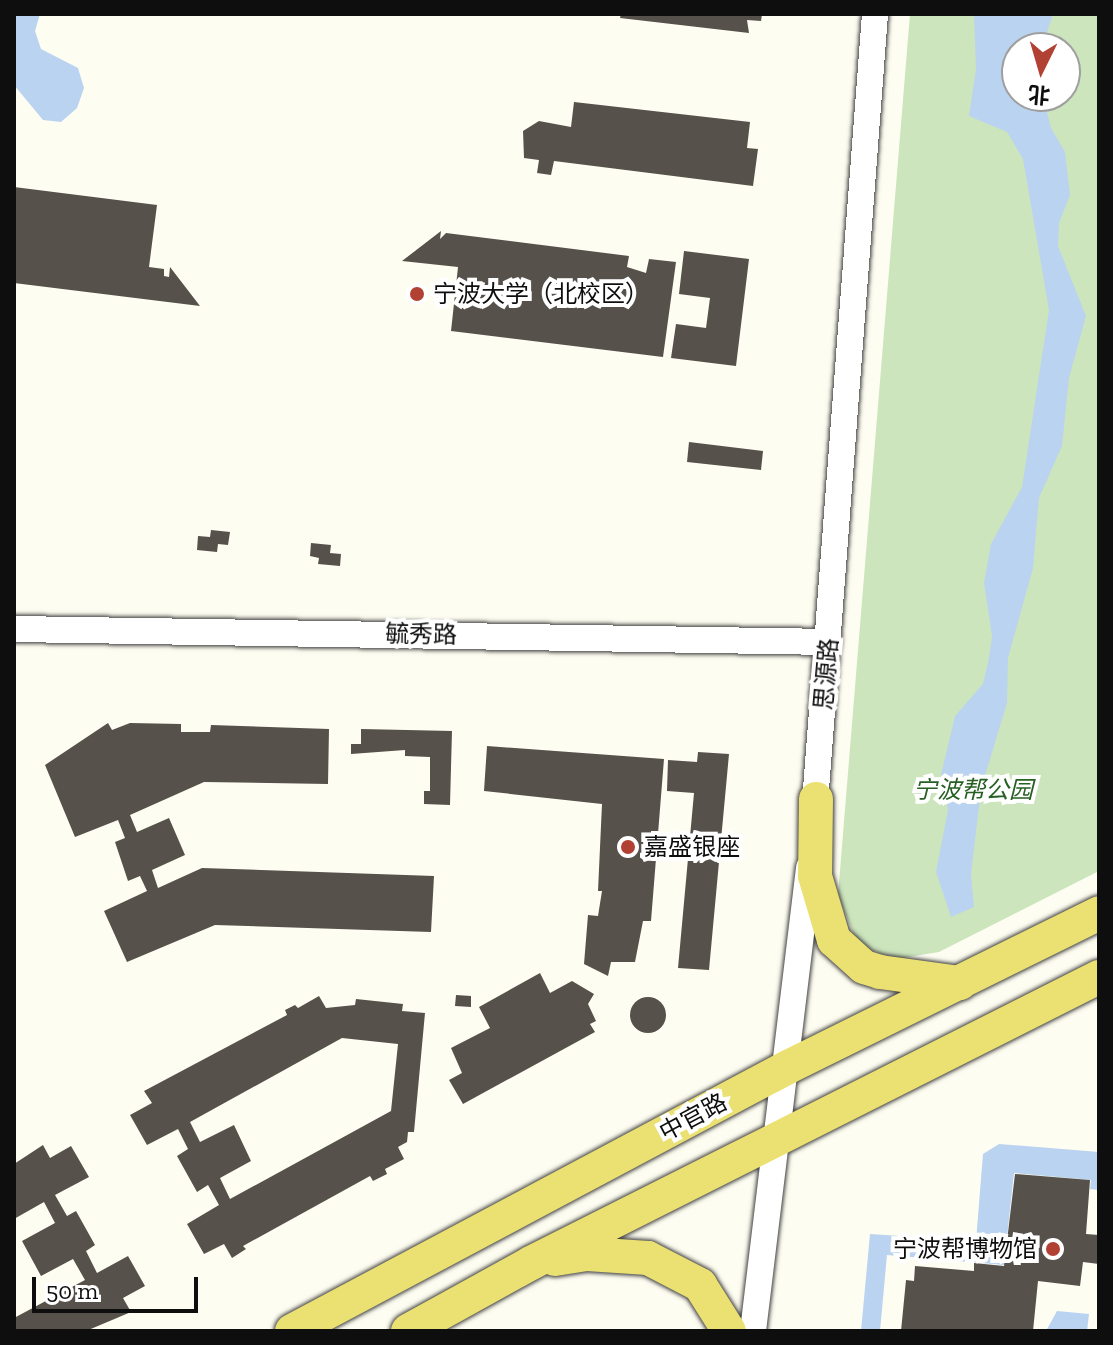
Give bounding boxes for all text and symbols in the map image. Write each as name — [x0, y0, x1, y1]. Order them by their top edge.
north arrow — [1001, 32, 1081, 112]
text: 北 — [1027, 80, 1051, 109]
place label: 宁波大学（北校区） — [433, 280, 649, 308]
marker: 宁波大学（北校区） — [408, 285, 426, 303]
street label: 毓秀路 — [385, 619, 457, 649]
street label: 思源路 — [809, 637, 843, 711]
park label: 宁波帮公园 — [913, 776, 1033, 804]
place label: 嘉盛银座 — [644, 833, 740, 861]
marker: 嘉盛银座 — [619, 838, 637, 856]
street label: 中官路 — [654, 1087, 732, 1147]
place label: 宁波帮博物馆 — [893, 1235, 1037, 1263]
marker: 宁波帮博物馆 — [1044, 1240, 1062, 1258]
scale bar — [36, 1261, 202, 1311]
text: 50 m — [46, 1276, 98, 1305]

